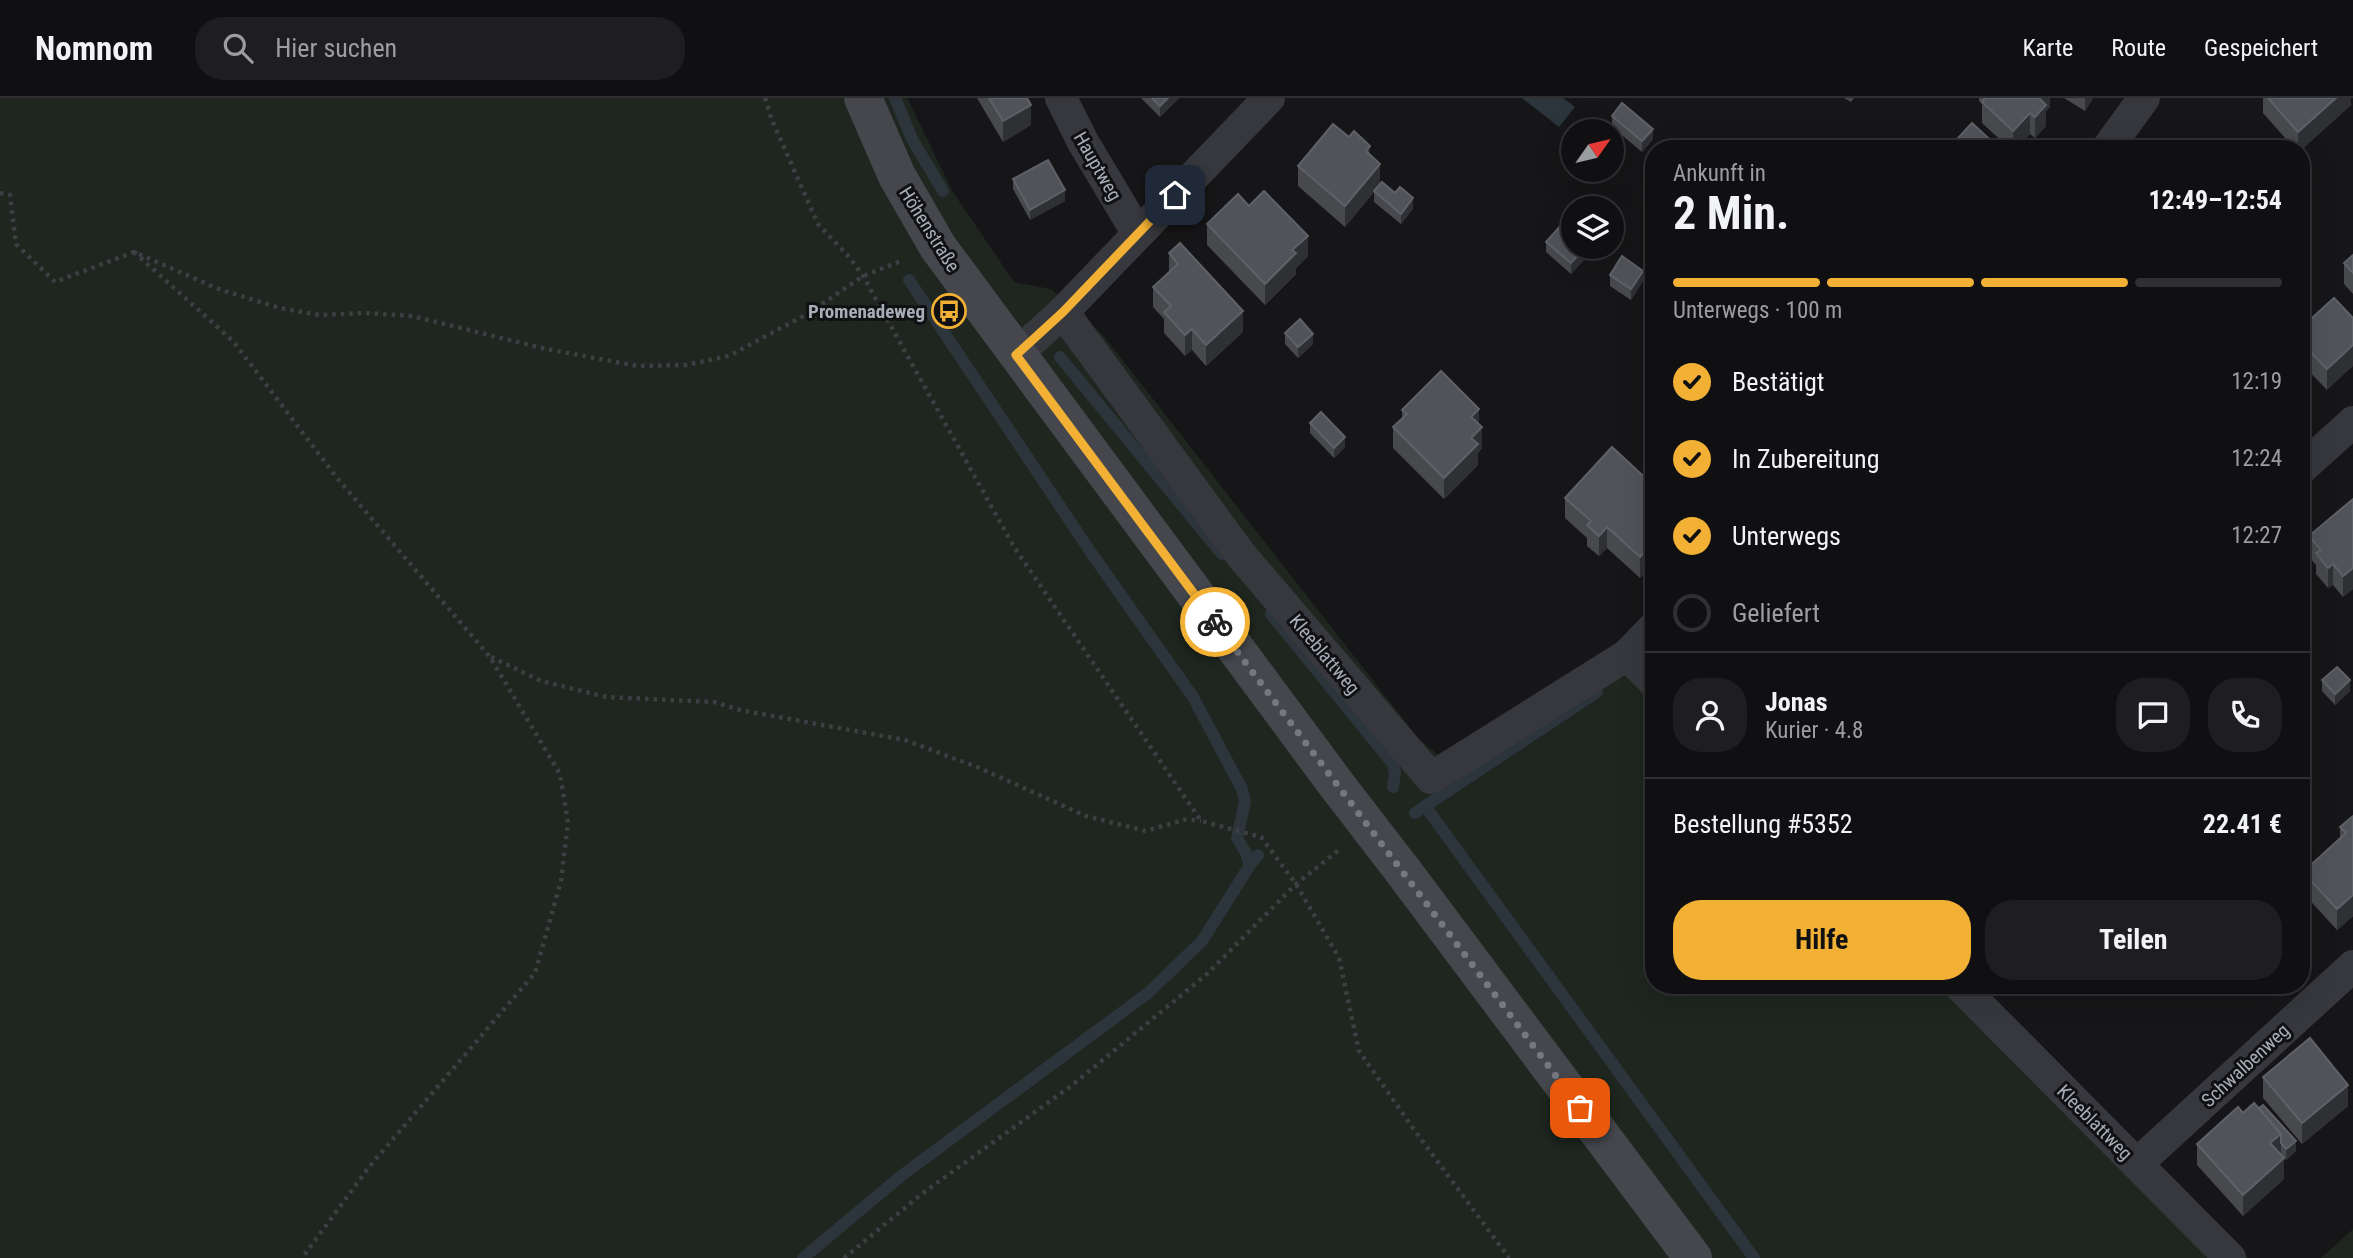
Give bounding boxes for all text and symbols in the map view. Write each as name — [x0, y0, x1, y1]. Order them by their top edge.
search box — [195, 17, 685, 80]
text: Nomnom — [35, 29, 153, 68]
icon: search — [219, 29, 257, 67]
text: Hier suchen — [275, 33, 397, 63]
text: Karte — [2023, 34, 2073, 62]
text: Route — [2111, 34, 2166, 62]
text: Gespeichert — [2204, 34, 2318, 62]
north arrow — [1561, 119, 1624, 182]
map controls — [1561, 119, 1624, 259]
street label: Hauptweg — [1069, 128, 1126, 205]
text: Ankunft in — [1673, 160, 1766, 187]
pin — [1145, 165, 1205, 225]
icon: home — [1156, 176, 1194, 214]
street label: Höhenstraße — [894, 182, 965, 276]
text: 12:49–12:54 — [2148, 185, 2282, 215]
text: 2 Min. — [1673, 186, 1789, 240]
button: layers — [1561, 196, 1624, 259]
bus stop icon: Promenadeweg — [930, 292, 968, 330]
text: Unterwegs · 100 m — [1673, 297, 1842, 324]
place label: Promenadeweg — [808, 300, 925, 323]
icon: check — [1673, 363, 1711, 401]
text: Bestätigt — [1732, 367, 1825, 397]
text: 12:19 — [2231, 368, 2282, 395]
icon: check — [1673, 440, 1711, 478]
text: In Zubereitung — [1732, 444, 1880, 474]
text: 12:24 — [2231, 445, 2282, 472]
icon: check — [1673, 517, 1711, 555]
text: Unterwegs — [1732, 521, 1841, 551]
text: 12:27 — [2231, 522, 2282, 549]
courier — [1180, 587, 1250, 657]
text: Geliefert — [1732, 598, 1820, 628]
icon: bike — [1196, 603, 1234, 641]
street label: Kleeblattweg — [1285, 610, 1365, 699]
button: person — [1673, 678, 1747, 752]
button: chat — [2116, 678, 2190, 752]
button: phone — [2208, 678, 2282, 752]
text: Jonas — [1765, 687, 1828, 717]
text: Kurier · 4.8 — [1765, 717, 1863, 744]
text: Bestellung #5352 — [1673, 809, 1853, 839]
text: 22.41 € — [2203, 809, 2282, 839]
button: Hilfe — [1673, 900, 1971, 980]
button: Teilen — [1985, 900, 2282, 980]
street label: Schwalbenweg — [2197, 1019, 2294, 1112]
pin — [1550, 1078, 1610, 1138]
street label: Kleeblattweg — [2052, 1080, 2137, 1165]
icon: bag — [1561, 1089, 1599, 1127]

